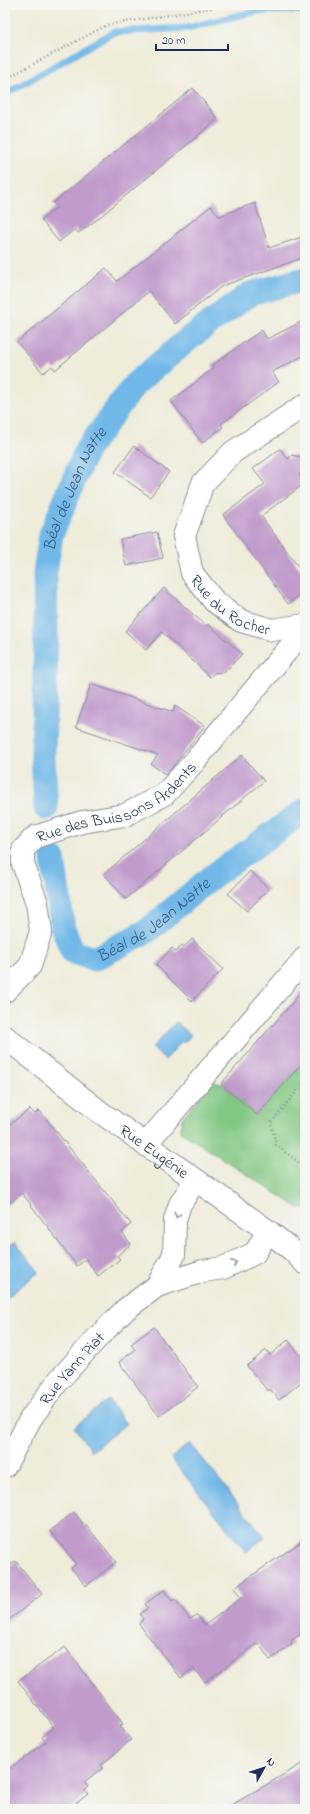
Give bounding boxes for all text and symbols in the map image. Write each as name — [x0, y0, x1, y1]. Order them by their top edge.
scale bar — [156, 26, 228, 52]
text: 20 m — [162, 32, 185, 50]
water label: Béal de Jean Natte — [38, 421, 114, 553]
street label: Rue du Rocher — [183, 570, 273, 643]
street label: Rue des Buissons Ardents — [34, 757, 203, 850]
water label: Béal de Jean Natte — [92, 871, 217, 970]
street label: Rue Eugénie — [114, 1119, 194, 1186]
one-way arrow — [173, 1212, 181, 1218]
one-way arrow — [230, 1260, 237, 1268]
street label: Rue Yann Piat — [34, 1326, 111, 1411]
north arrow — [244, 1748, 284, 1788]
text: N — [262, 1754, 280, 1770]

